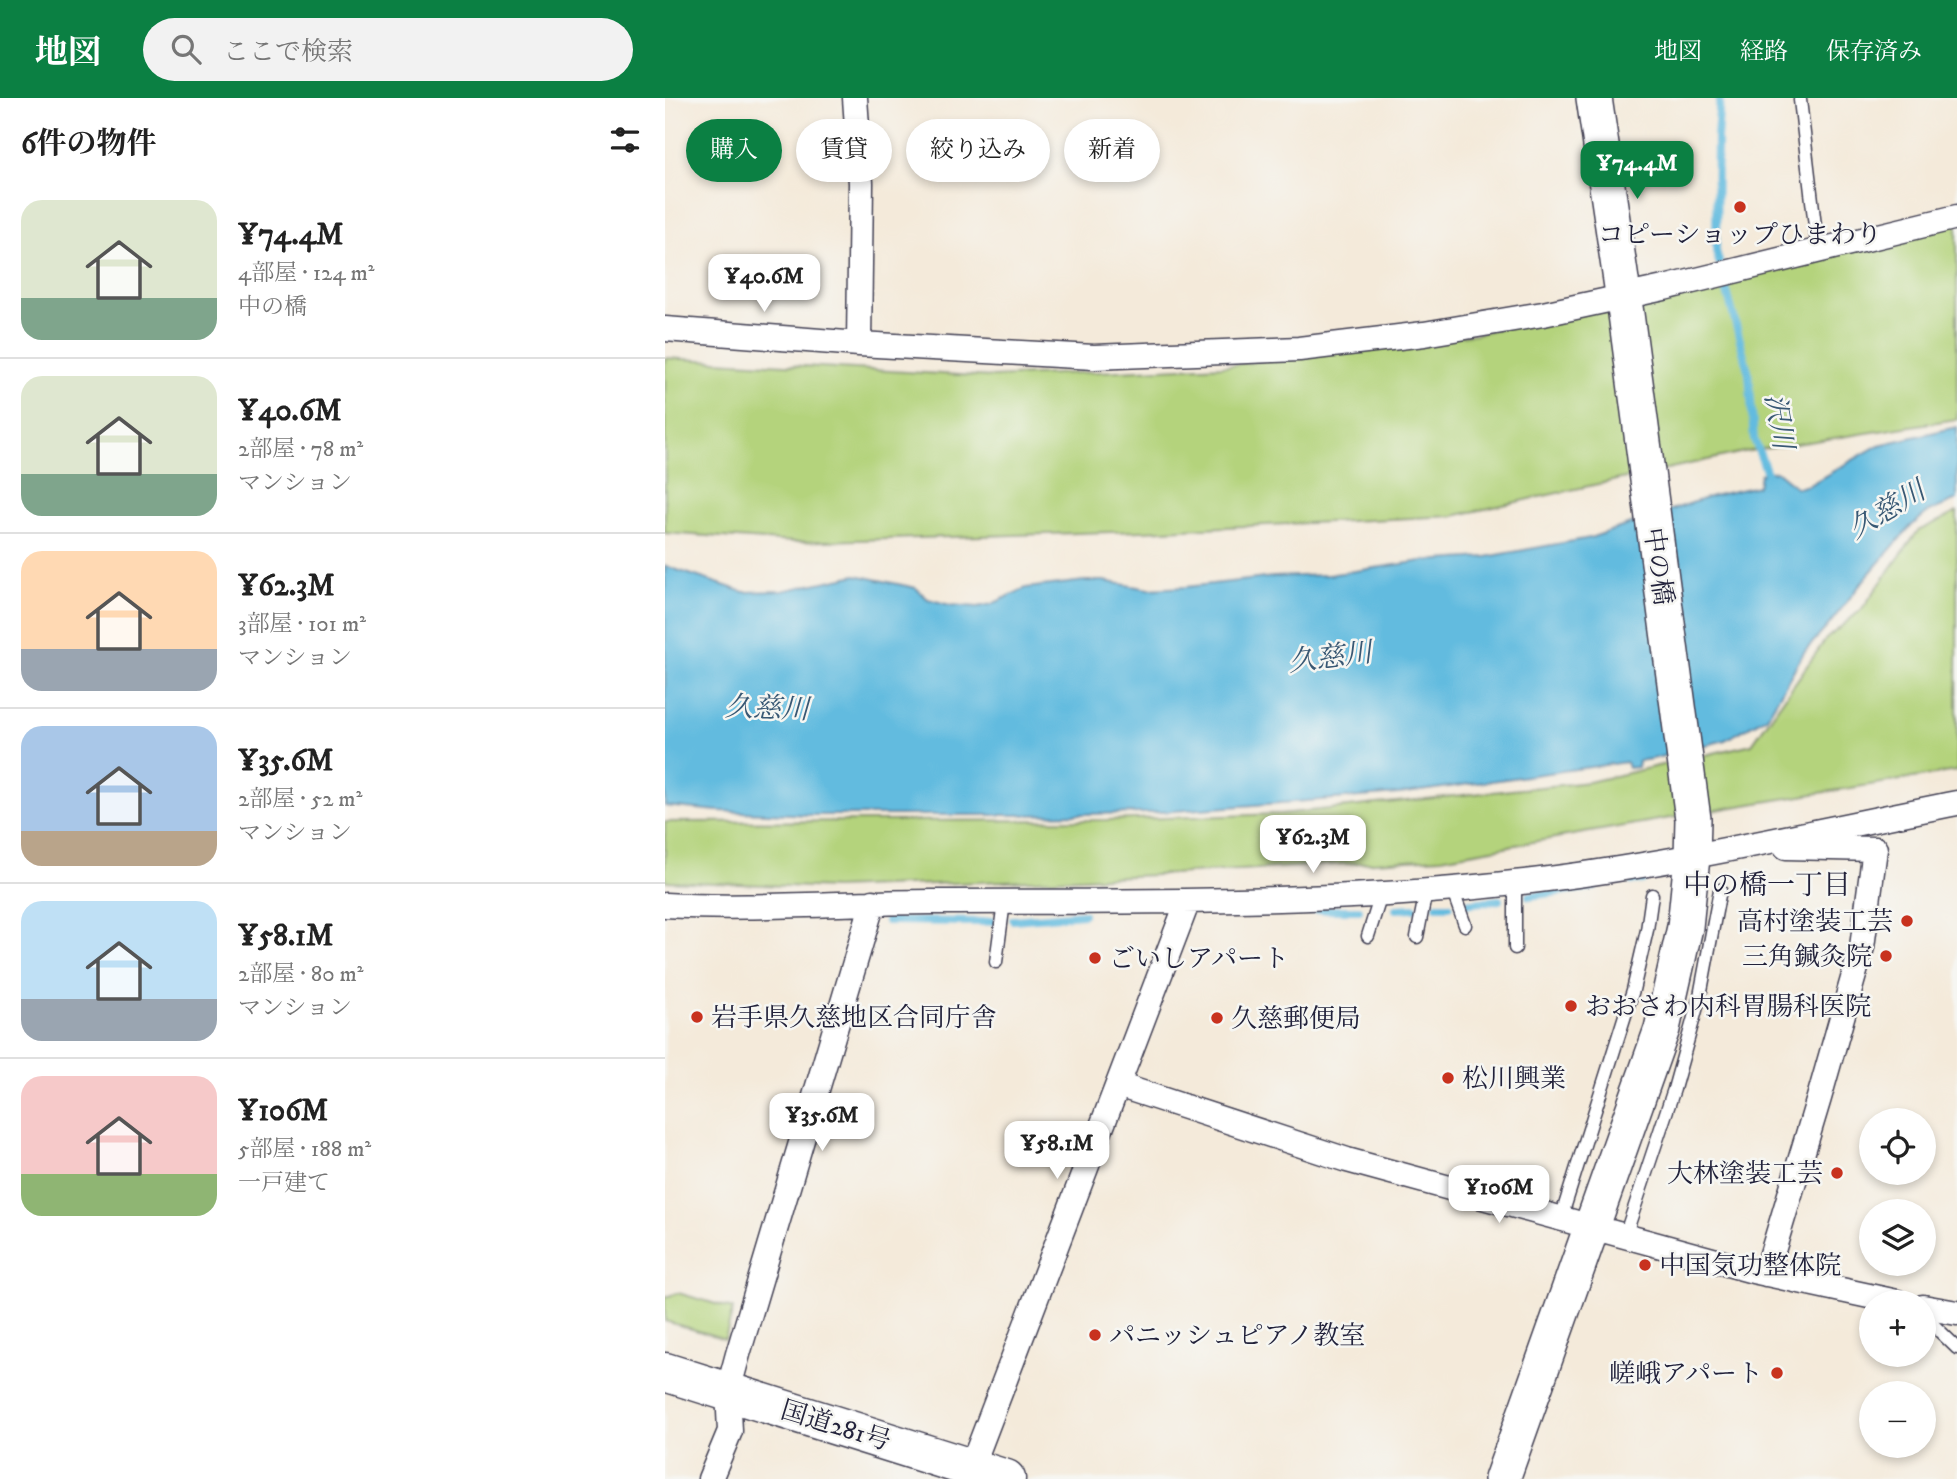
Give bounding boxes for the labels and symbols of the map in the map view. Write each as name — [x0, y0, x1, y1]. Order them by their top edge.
pin: ¥74.4M — [1580, 141, 1694, 201]
marker: コピーショップひまわり — [1732, 199, 1748, 215]
place label: コピーショップひまわり — [1598, 219, 1882, 252]
pin: ¥40.6M — [707, 254, 821, 314]
water label: 沢川 — [1756, 391, 1801, 455]
water label: 久慈川 — [1842, 472, 1934, 547]
street label: 中の橋 — [1636, 525, 1679, 607]
water label: 久慈川 — [1286, 635, 1377, 680]
water label: 久慈川 — [724, 690, 813, 728]
pin: ¥62.3M — [1256, 816, 1370, 875]
district label: 中の橋一丁目 — [1683, 868, 1851, 903]
place label: 高村塗装工芸 — [1737, 906, 1893, 939]
marker: 高村塗装工芸 — [1899, 913, 1915, 929]
place label: 三角鍼灸院 — [1742, 941, 1872, 974]
place label: ごいしアパート — [1109, 943, 1289, 976]
marker: 三角鍼灸院 — [1878, 948, 1894, 964]
marker: ごいしアパート — [1087, 950, 1103, 966]
place label: おおさわ内科胃腸科医院 — [1585, 991, 1871, 1024]
marker: おおさわ内科胃腸科医院 — [1563, 998, 1579, 1014]
place label: 岩手県久慈地区合同庁舎 — [711, 1002, 997, 1035]
place label: 久慈郵便局 — [1231, 1003, 1361, 1036]
marker: 岩手県久慈地区合同庁舎 — [689, 1009, 705, 1025]
marker: 久慈郵便局 — [1209, 1010, 1225, 1026]
place label: 松川興業 — [1462, 1063, 1566, 1096]
marker: 松川興業 — [1440, 1070, 1456, 1086]
pin: ¥35.6M — [765, 1094, 879, 1153]
pin: ¥58.1M — [1000, 1122, 1114, 1181]
place label: 大林塗装工芸 — [1667, 1158, 1823, 1191]
marker: 大林塗装工芸 — [1829, 1165, 1845, 1181]
pin: ¥106M — [1450, 1166, 1548, 1225]
place label: 中国気功整体院 — [1659, 1250, 1841, 1283]
marker: 中国気功整体院 — [1637, 1257, 1653, 1273]
place label: パニッシュピアノ教室 — [1109, 1320, 1365, 1353]
marker: パニッシュピアノ教室 — [1087, 1327, 1103, 1343]
place label: 嵯峨アパート — [1609, 1358, 1763, 1391]
marker: 嵯峨アパート — [1769, 1365, 1785, 1381]
street label: 国道281号 — [777, 1394, 895, 1459]

